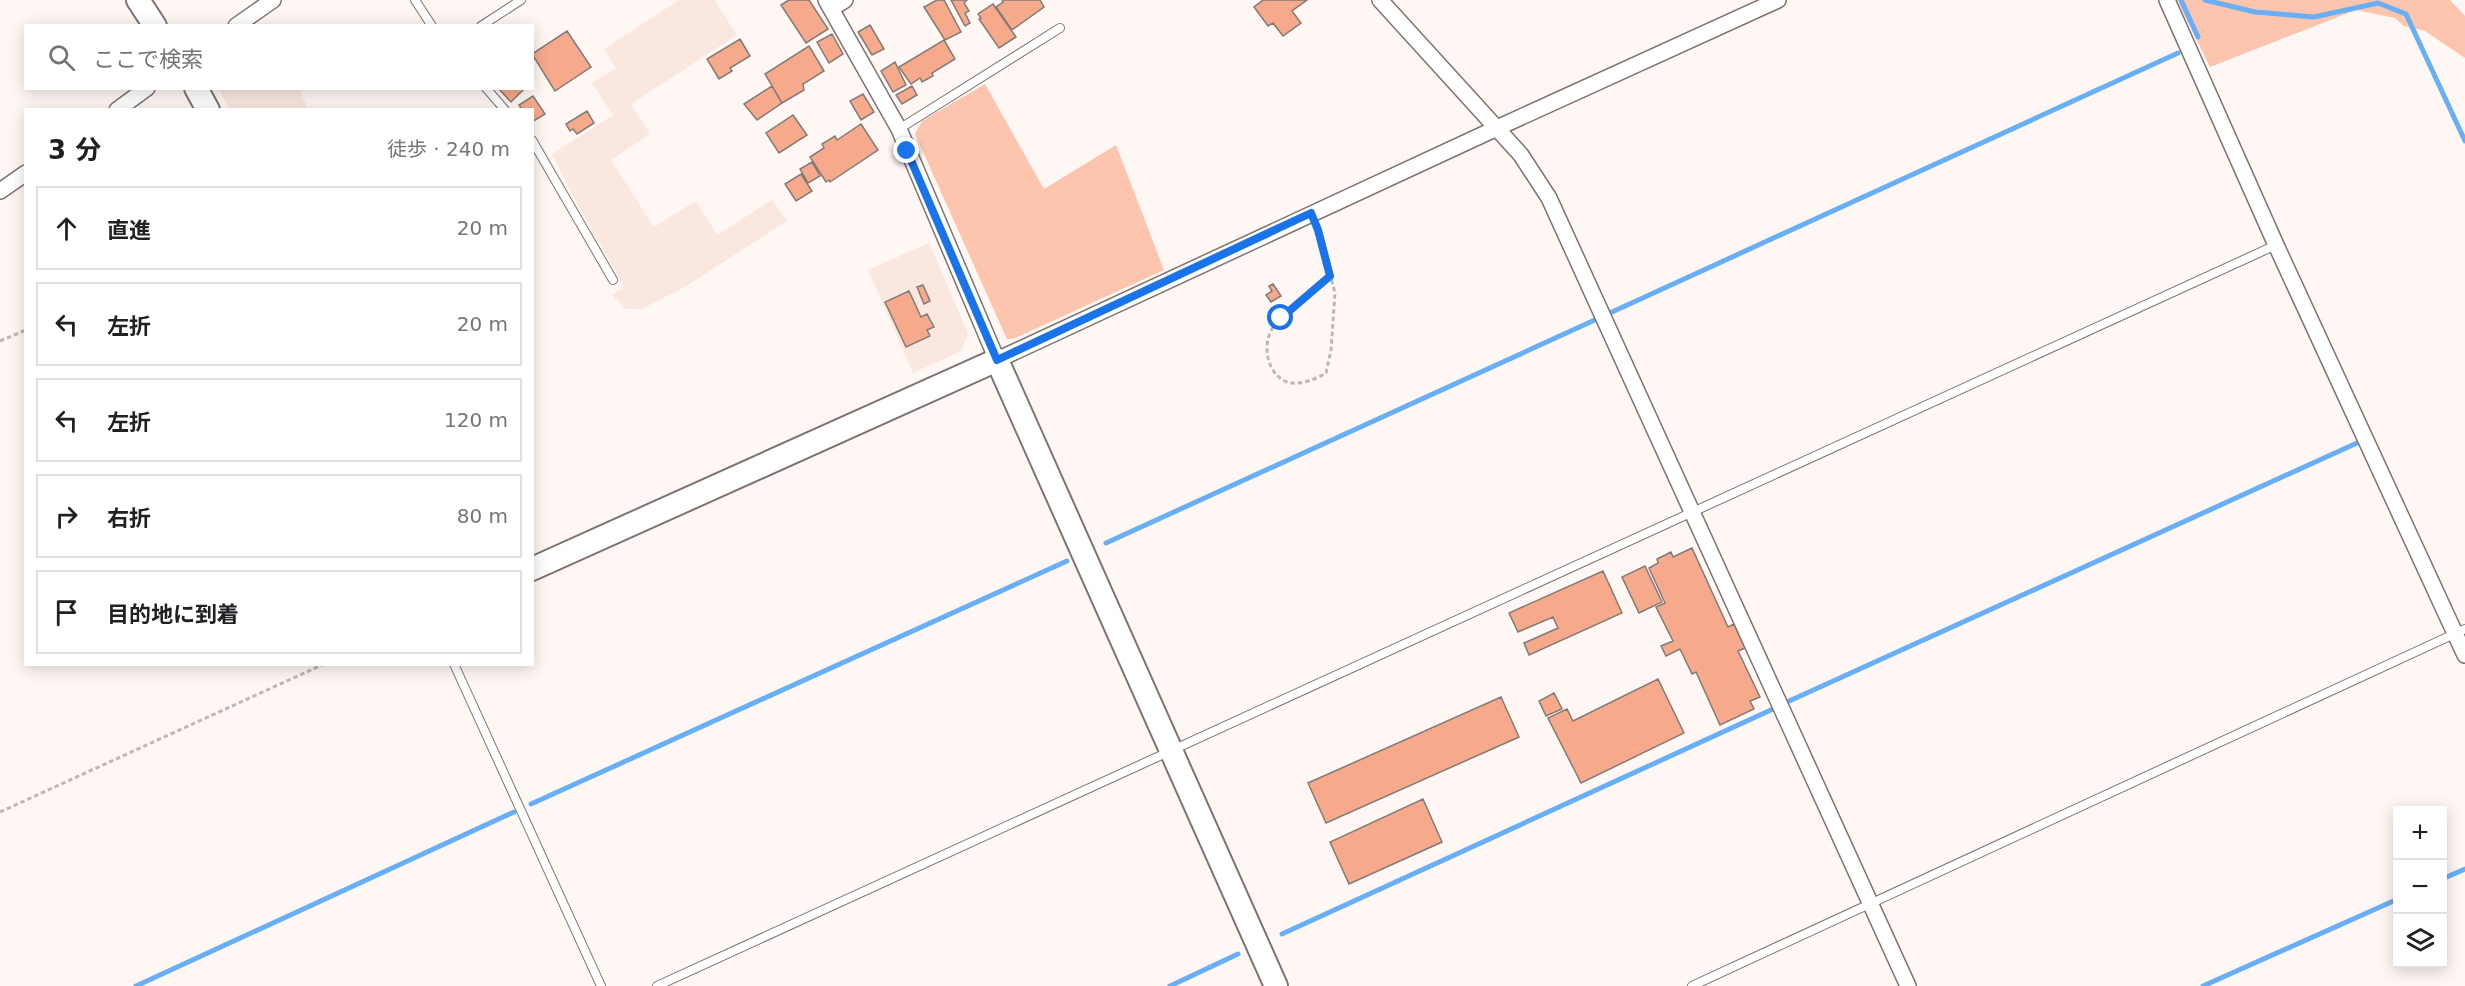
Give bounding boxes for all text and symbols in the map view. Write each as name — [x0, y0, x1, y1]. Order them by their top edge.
search box — [24, 24, 534, 90]
icon: search — [45, 41, 78, 74]
text: ここで検索 — [93, 47, 203, 72]
text: 3 分 — [48, 135, 101, 165]
text: 徒歩 · 240 m — [387, 137, 510, 161]
route end — [893, 137, 919, 163]
icon: ahead — [50, 212, 83, 245]
text: 20 m — [457, 216, 508, 240]
text: 直進 — [107, 218, 151, 243]
route start — [1267, 304, 1293, 330]
icon: left — [50, 308, 83, 341]
text: 20 m — [457, 312, 508, 336]
text: 左折 — [107, 314, 151, 339]
icon: left — [50, 404, 83, 437]
text: 120 m — [444, 408, 508, 432]
text: 左折 — [107, 410, 151, 435]
icon: right — [50, 500, 83, 533]
text: 80 m — [457, 504, 508, 528]
text: 右折 — [107, 506, 151, 531]
icon: arrive — [50, 596, 83, 629]
text: 目的地に到着 — [107, 602, 239, 627]
map controls — [2393, 806, 2447, 968]
button: + — [2393, 806, 2447, 860]
button: − — [2393, 860, 2447, 914]
button: layers — [2393, 914, 2447, 968]

